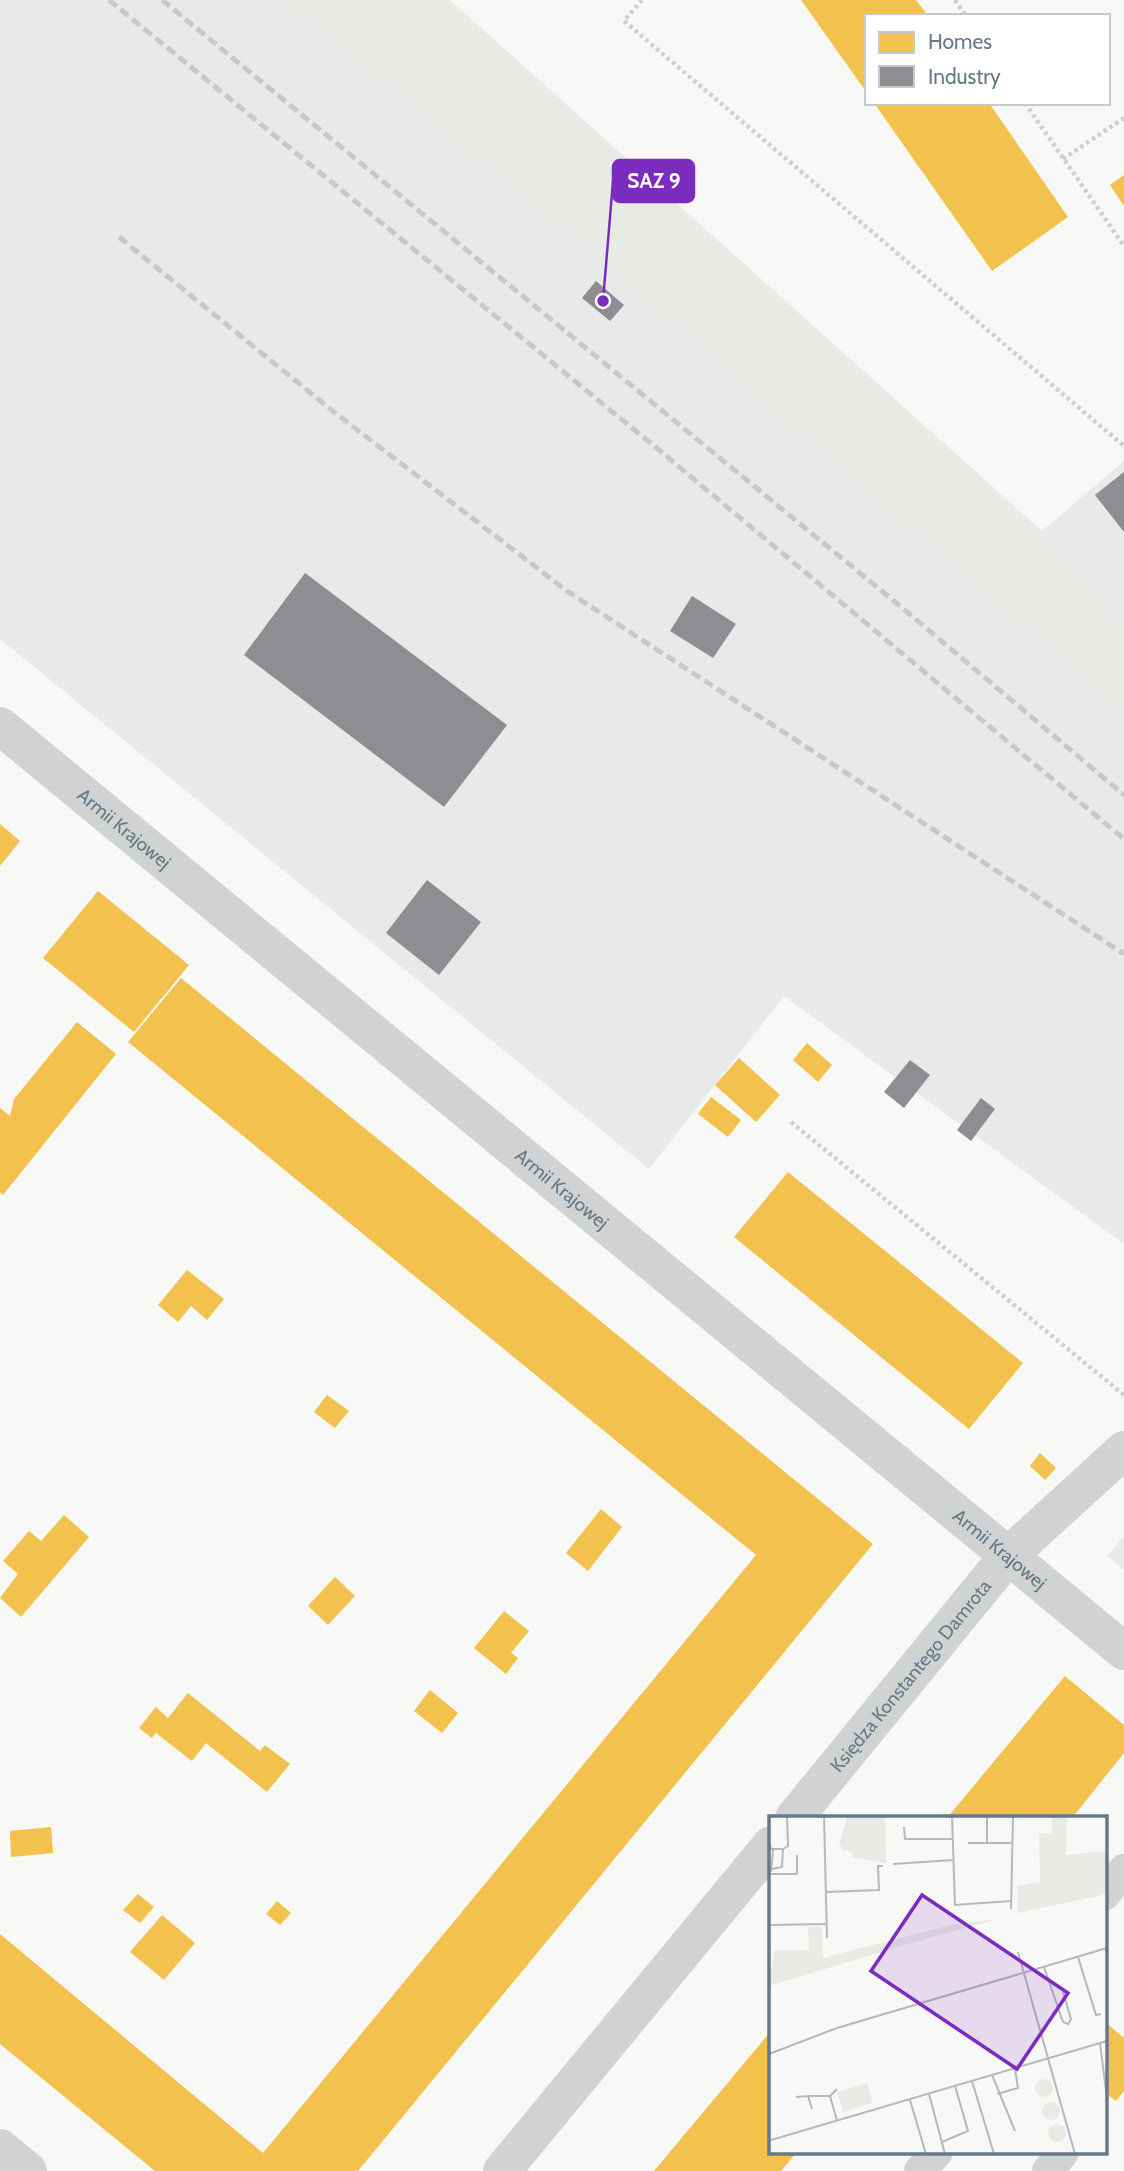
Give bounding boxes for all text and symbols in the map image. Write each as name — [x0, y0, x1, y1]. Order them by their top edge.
legend — [865, 14, 1110, 105]
text: Homes — [928, 29, 992, 54]
text: Industry — [928, 64, 1001, 89]
callout: SAZ 9 — [613, 160, 694, 202]
text: SAZ 9 — [627, 168, 681, 193]
street label: Armii Krajowej — [73, 783, 176, 874]
street label: Armii Krajowej — [511, 1143, 614, 1234]
street label: Armii Krajowej — [948, 1504, 1051, 1594]
street label: Księdza Konstantego Damrota — [825, 1575, 996, 1776]
inset map — [769, 1816, 1106, 2154]

